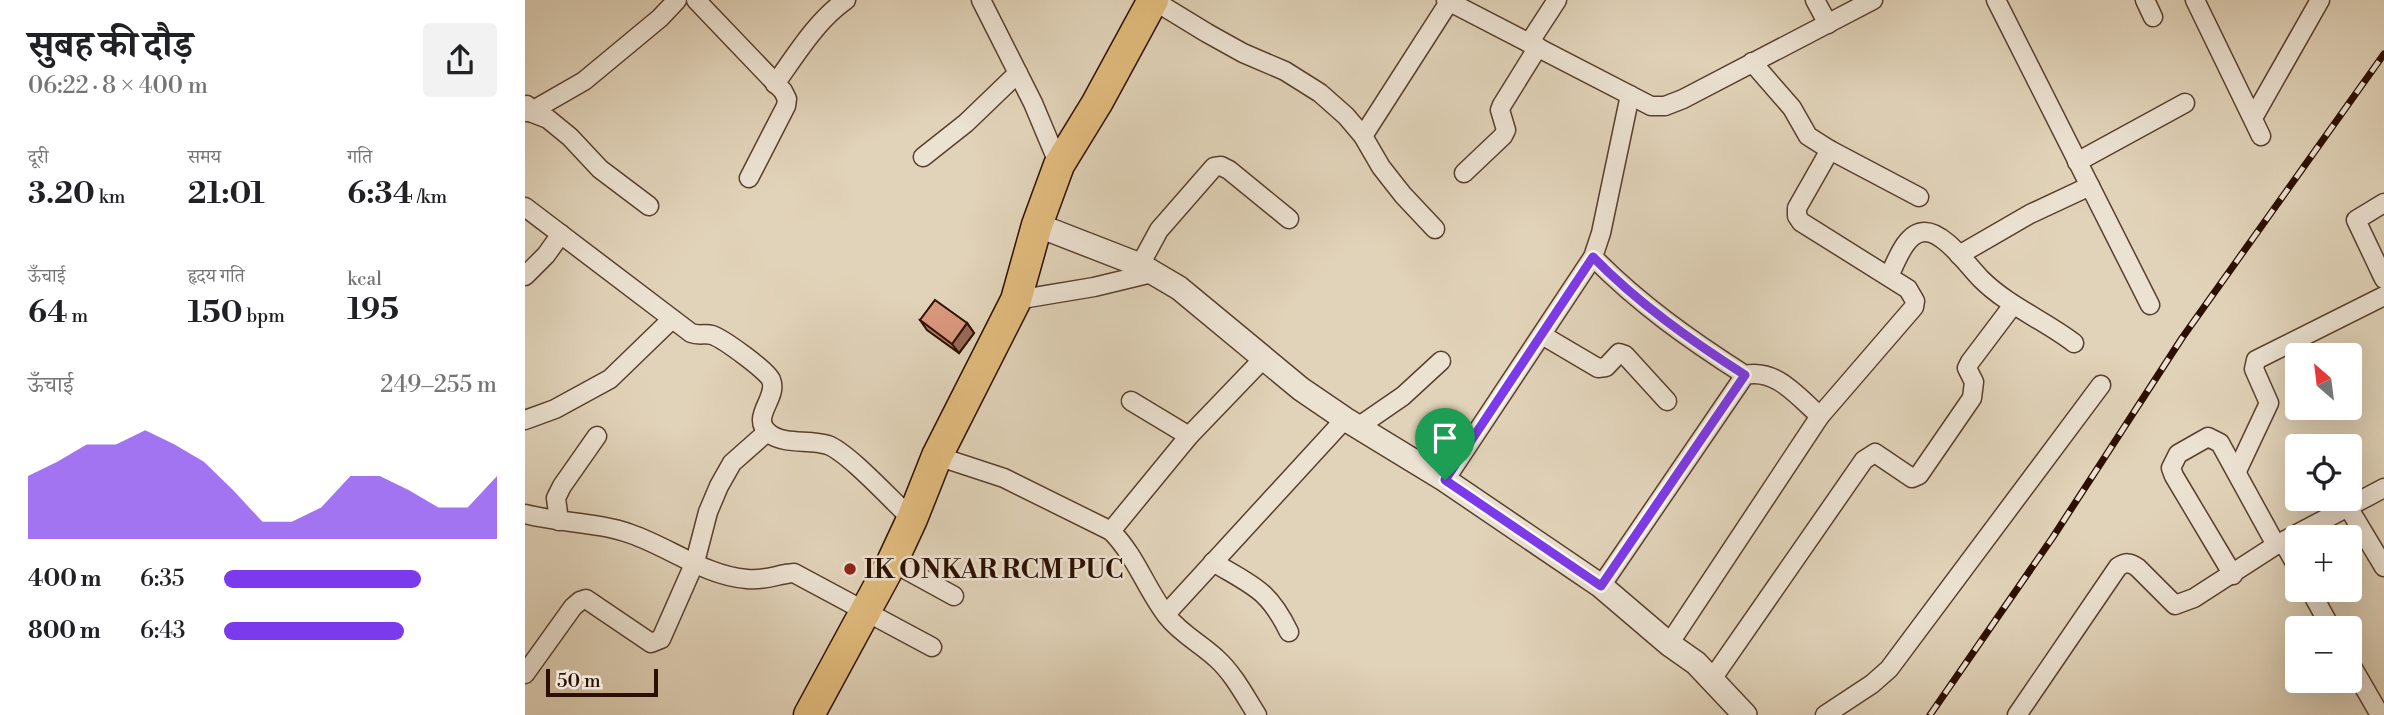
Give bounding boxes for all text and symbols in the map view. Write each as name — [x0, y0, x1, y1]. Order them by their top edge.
text: सुबह की दौड़ — [28, 22, 193, 69]
button: share — [423, 23, 497, 97]
text: 06:22 · 8 × 400 m — [28, 72, 208, 100]
text: दूरी — [28, 145, 49, 169]
text: समय — [188, 145, 221, 169]
text: गति — [347, 145, 372, 169]
text: 3.20 — [28, 175, 95, 213]
text: 21:01 — [188, 175, 265, 213]
text: 6:34 — [347, 175, 413, 213]
text: km — [95, 185, 125, 209]
text: /km — [413, 185, 447, 209]
text: ऊँचाई — [28, 264, 65, 288]
text: हृदय गति — [188, 264, 245, 288]
text: kcal — [347, 267, 382, 291]
text: 195 — [347, 291, 399, 329]
text: 64 — [28, 294, 68, 332]
text: 150 — [188, 294, 242, 332]
text: m — [68, 304, 88, 328]
text: bpm — [242, 304, 285, 328]
north arrow — [2285, 343, 2363, 420]
map controls — [2285, 343, 2362, 693]
text: ऊँचाई — [28, 371, 73, 399]
text: 249–255 m — [380, 371, 497, 399]
pin — [1415, 408, 1475, 480]
icon: arrive — [1426, 419, 1464, 457]
button: locate — [2285, 434, 2362, 511]
button: + — [2285, 525, 2362, 602]
place label: IK ONKAR RCM PUC — [864, 554, 1123, 586]
marker: IK ONKAR RCM PUC — [842, 561, 858, 577]
text: 400 m — [28, 565, 101, 593]
text: 6:35 — [140, 565, 185, 593]
button: − — [2285, 616, 2362, 693]
text: 800 m — [28, 617, 101, 645]
text: 6:43 — [140, 617, 186, 645]
scale bar — [546, 666, 658, 698]
text: 50 m — [557, 669, 601, 693]

